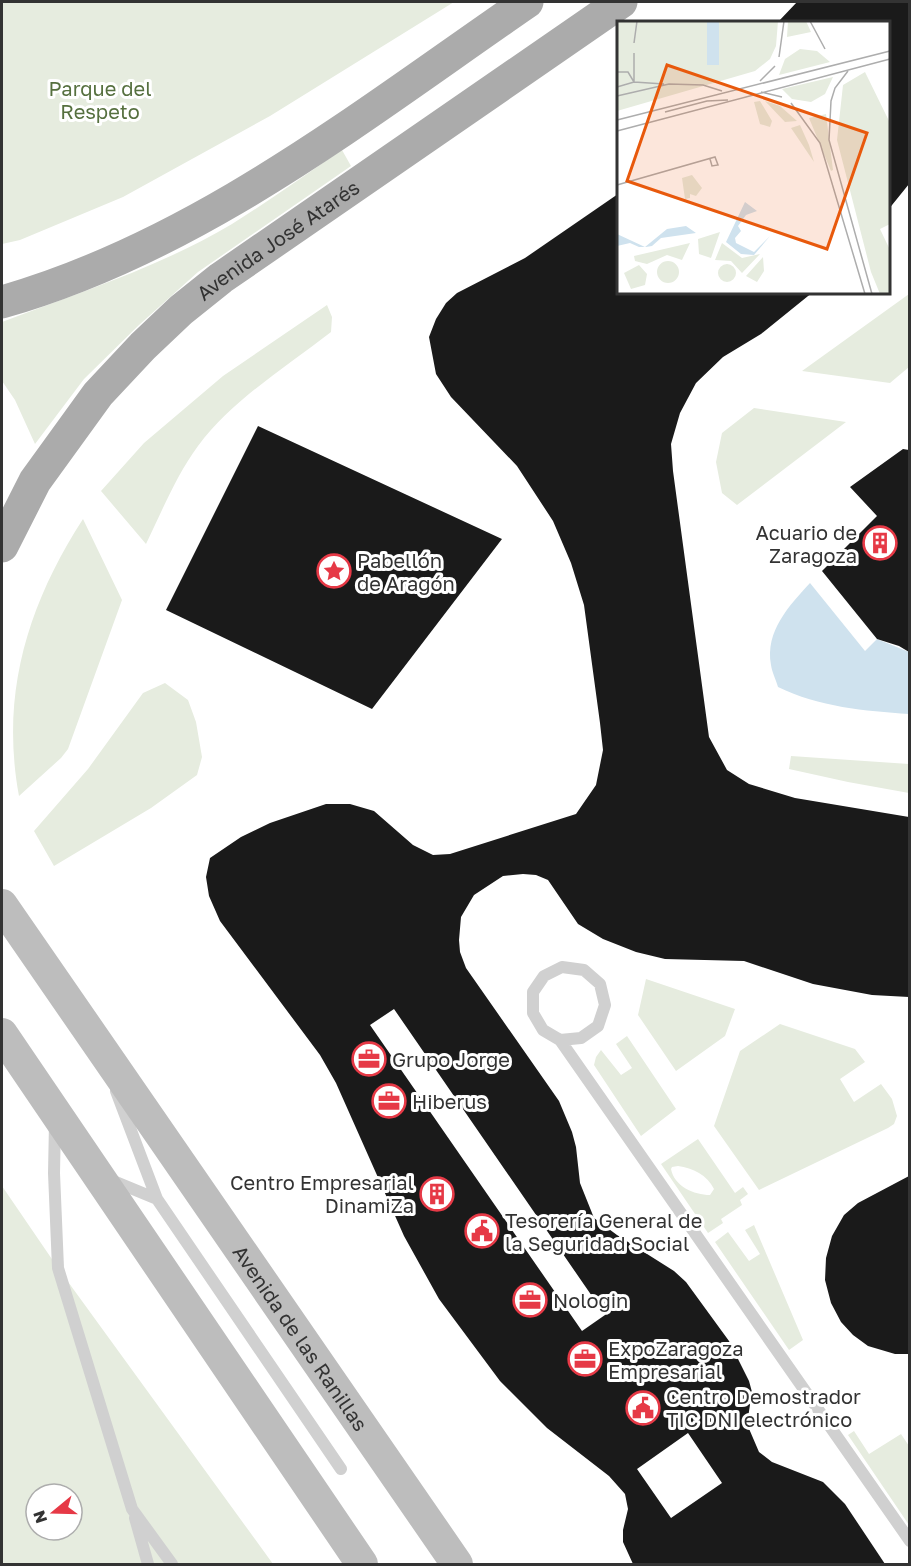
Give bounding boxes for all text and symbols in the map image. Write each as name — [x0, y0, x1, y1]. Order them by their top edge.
inset map — [617, 21, 890, 294]
park label: Parque del Respeto — [48, 76, 152, 123]
street label: Avenida José Atarés — [191, 175, 363, 305]
place label: Acuario de Zaragoza — [755, 520, 857, 567]
building icon: Acuario de Zaragoza — [862, 525, 898, 561]
place label: Pabellón de Aragón — [357, 548, 455, 595]
place icon: Pabellón de Aragón — [316, 553, 352, 589]
office icon: Grupo Jorge — [351, 1041, 387, 1077]
place label: Grupo Jorge — [392, 1047, 510, 1071]
office icon: Hiberus — [371, 1083, 407, 1119]
place label: Hiberus — [412, 1089, 487, 1113]
place label: Centro Empresarial DinamiZa — [230, 1170, 414, 1217]
building icon: Centro Empresarial DinamiZa — [419, 1176, 455, 1212]
place label: Tesorería General de la Seguridad Social — [505, 1208, 702, 1255]
public building icon: Tesorería General de la Seguridad Social — [464, 1213, 500, 1249]
street label: Avenida de las Ranillas — [228, 1240, 373, 1435]
office icon: Nologin — [512, 1282, 548, 1318]
place label: Nologin — [553, 1288, 628, 1312]
place label: ExpoZaragoza Empresarial — [608, 1336, 744, 1383]
office icon: ExpoZaragoza Empresarial — [567, 1341, 603, 1377]
place label: Centro Demostrador TIC DNI electrónico — [666, 1384, 861, 1431]
public building icon: Centro Demostrador TIC DNI electrónico — [625, 1390, 661, 1426]
north arrow — [24, 1482, 84, 1542]
text: N — [28, 1508, 51, 1526]

